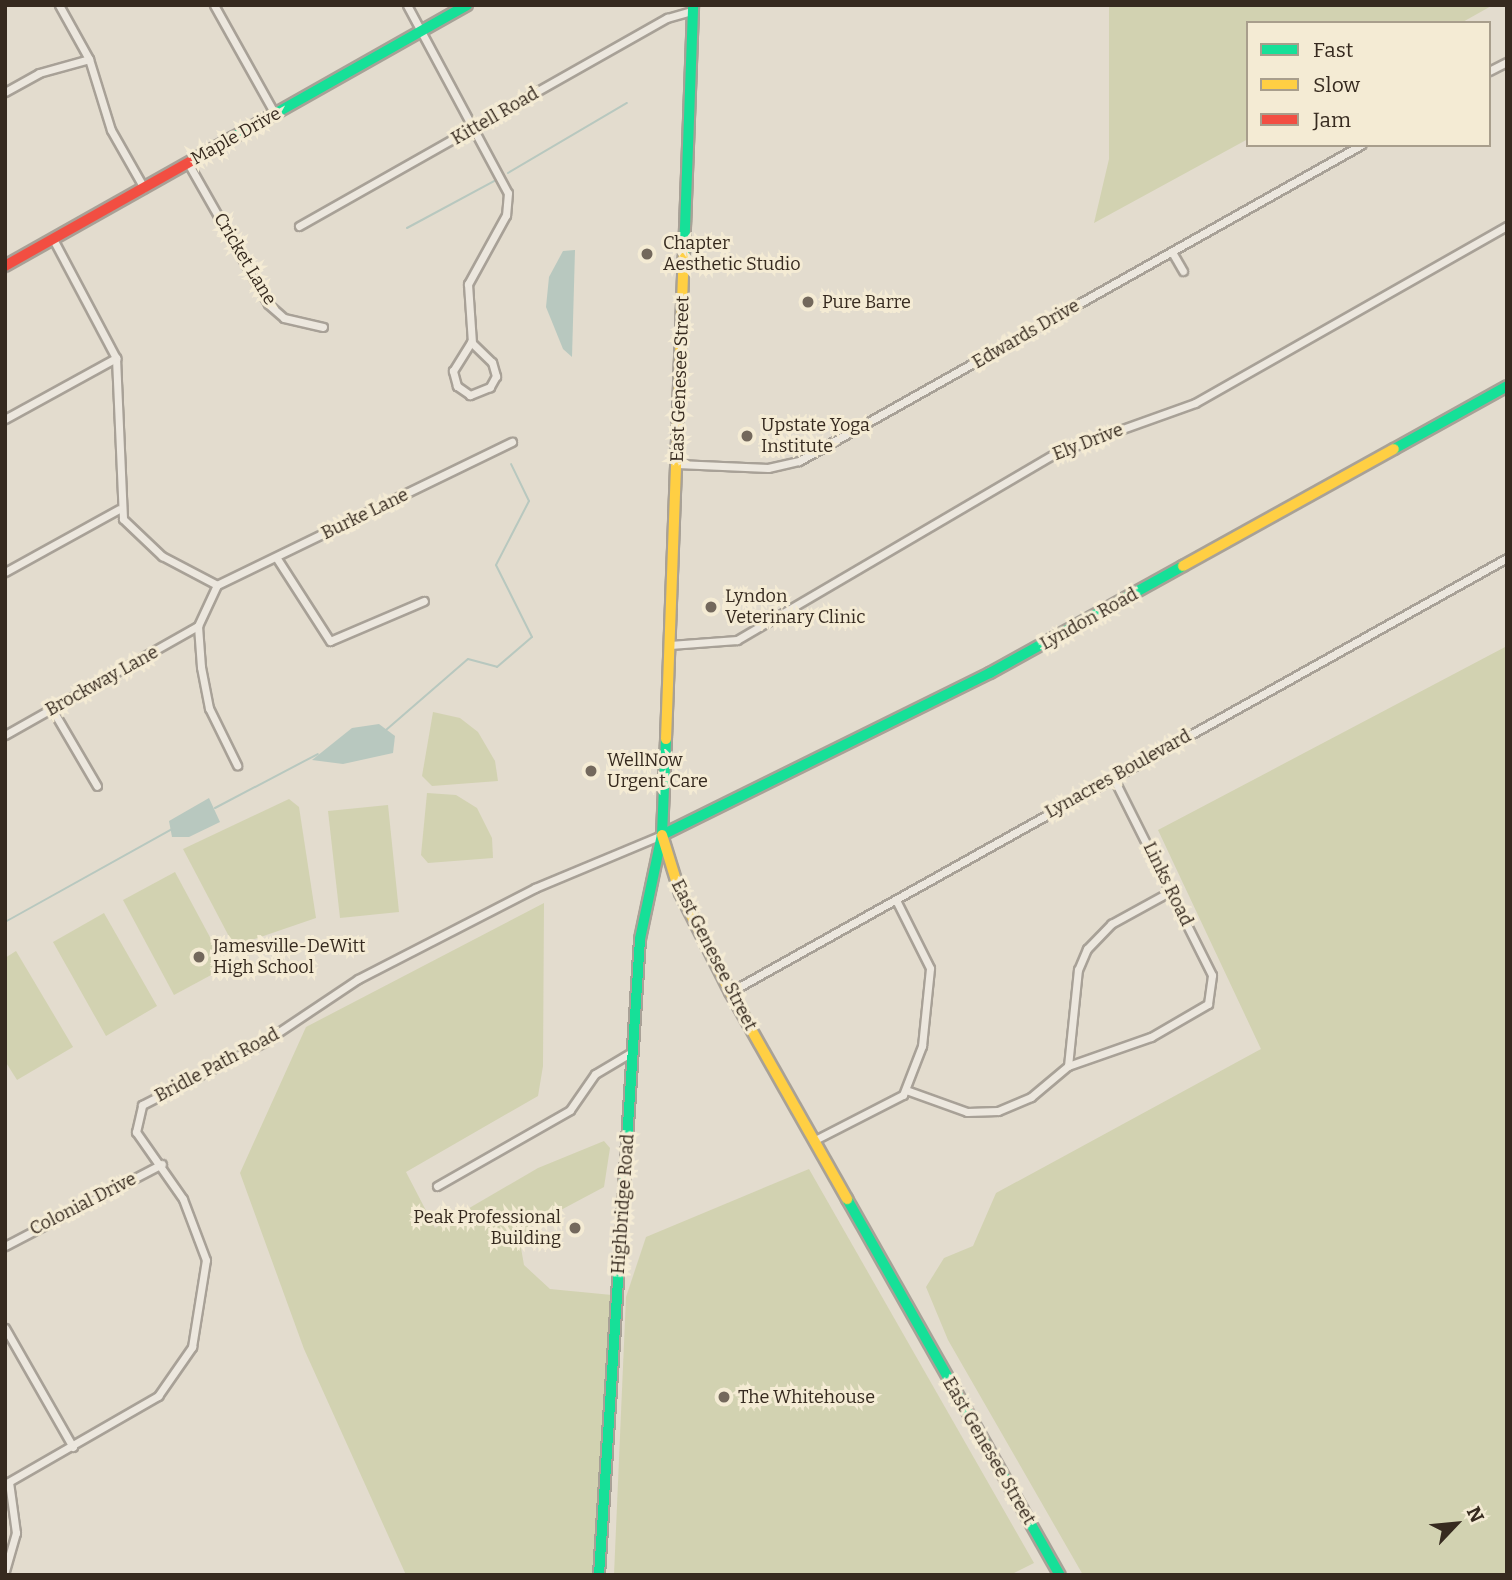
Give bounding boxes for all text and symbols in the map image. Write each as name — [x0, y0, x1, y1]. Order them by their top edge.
legend — [1246, 21, 1491, 147]
text: Fast — [1313, 37, 1353, 63]
text: Slow — [1313, 72, 1360, 98]
street label: Kittell Road — [448, 82, 542, 150]
street label: Maple Drive — [187, 102, 285, 170]
text: Jam — [1313, 107, 1351, 133]
street label: Cricket Lane — [209, 209, 281, 309]
place label: Chapter Aesthetic Studio — [663, 233, 801, 276]
marker: Chapter Aesthetic Studio — [637, 244, 657, 264]
place label: Pure Barre — [822, 291, 911, 313]
marker: Pure Barre — [800, 294, 816, 310]
street label: East Genesee Street — [666, 295, 694, 463]
street label: Edwards Drive — [969, 295, 1083, 373]
place label: Upstate Yoga Institute — [761, 415, 870, 458]
street label: Ely Drive — [1050, 419, 1126, 465]
marker: Upstate Yoga Institute — [739, 428, 755, 444]
street label: Burke Lane — [318, 484, 412, 544]
street label: Lyndon Road — [1036, 583, 1142, 655]
place label: Lyndon Veterinary Clinic — [725, 586, 865, 628]
marker: Lyndon Veterinary Clinic — [703, 599, 719, 615]
street label: Brockway Lane — [42, 641, 162, 721]
street label: Lynacres Boulevard — [1041, 725, 1195, 823]
place label: WellNow Urgent Care — [607, 750, 708, 792]
marker: WellNow Urgent Care — [581, 761, 601, 781]
street label: Links Road — [1138, 839, 1198, 929]
street label: East Genesee Street — [667, 876, 761, 1034]
place label: Jamesville-DeWitt High School — [213, 936, 366, 978]
marker: Jamesville-DeWitt High School — [191, 949, 207, 965]
street label: Bridle Path Road — [151, 1023, 283, 1107]
street label: Highbridge Road — [607, 1133, 639, 1275]
street label: Colonial Drive — [26, 1168, 140, 1240]
place label: Peak Professional Building — [413, 1207, 561, 1250]
marker: Peak Professional Building — [567, 1220, 583, 1236]
street label: East Genesee Street — [938, 1374, 1040, 1528]
place label: The Whitehouse — [738, 1386, 875, 1408]
marker: The Whitehouse — [716, 1389, 732, 1405]
north arrow — [1421, 1489, 1491, 1559]
text: N — [1462, 1503, 1489, 1526]

